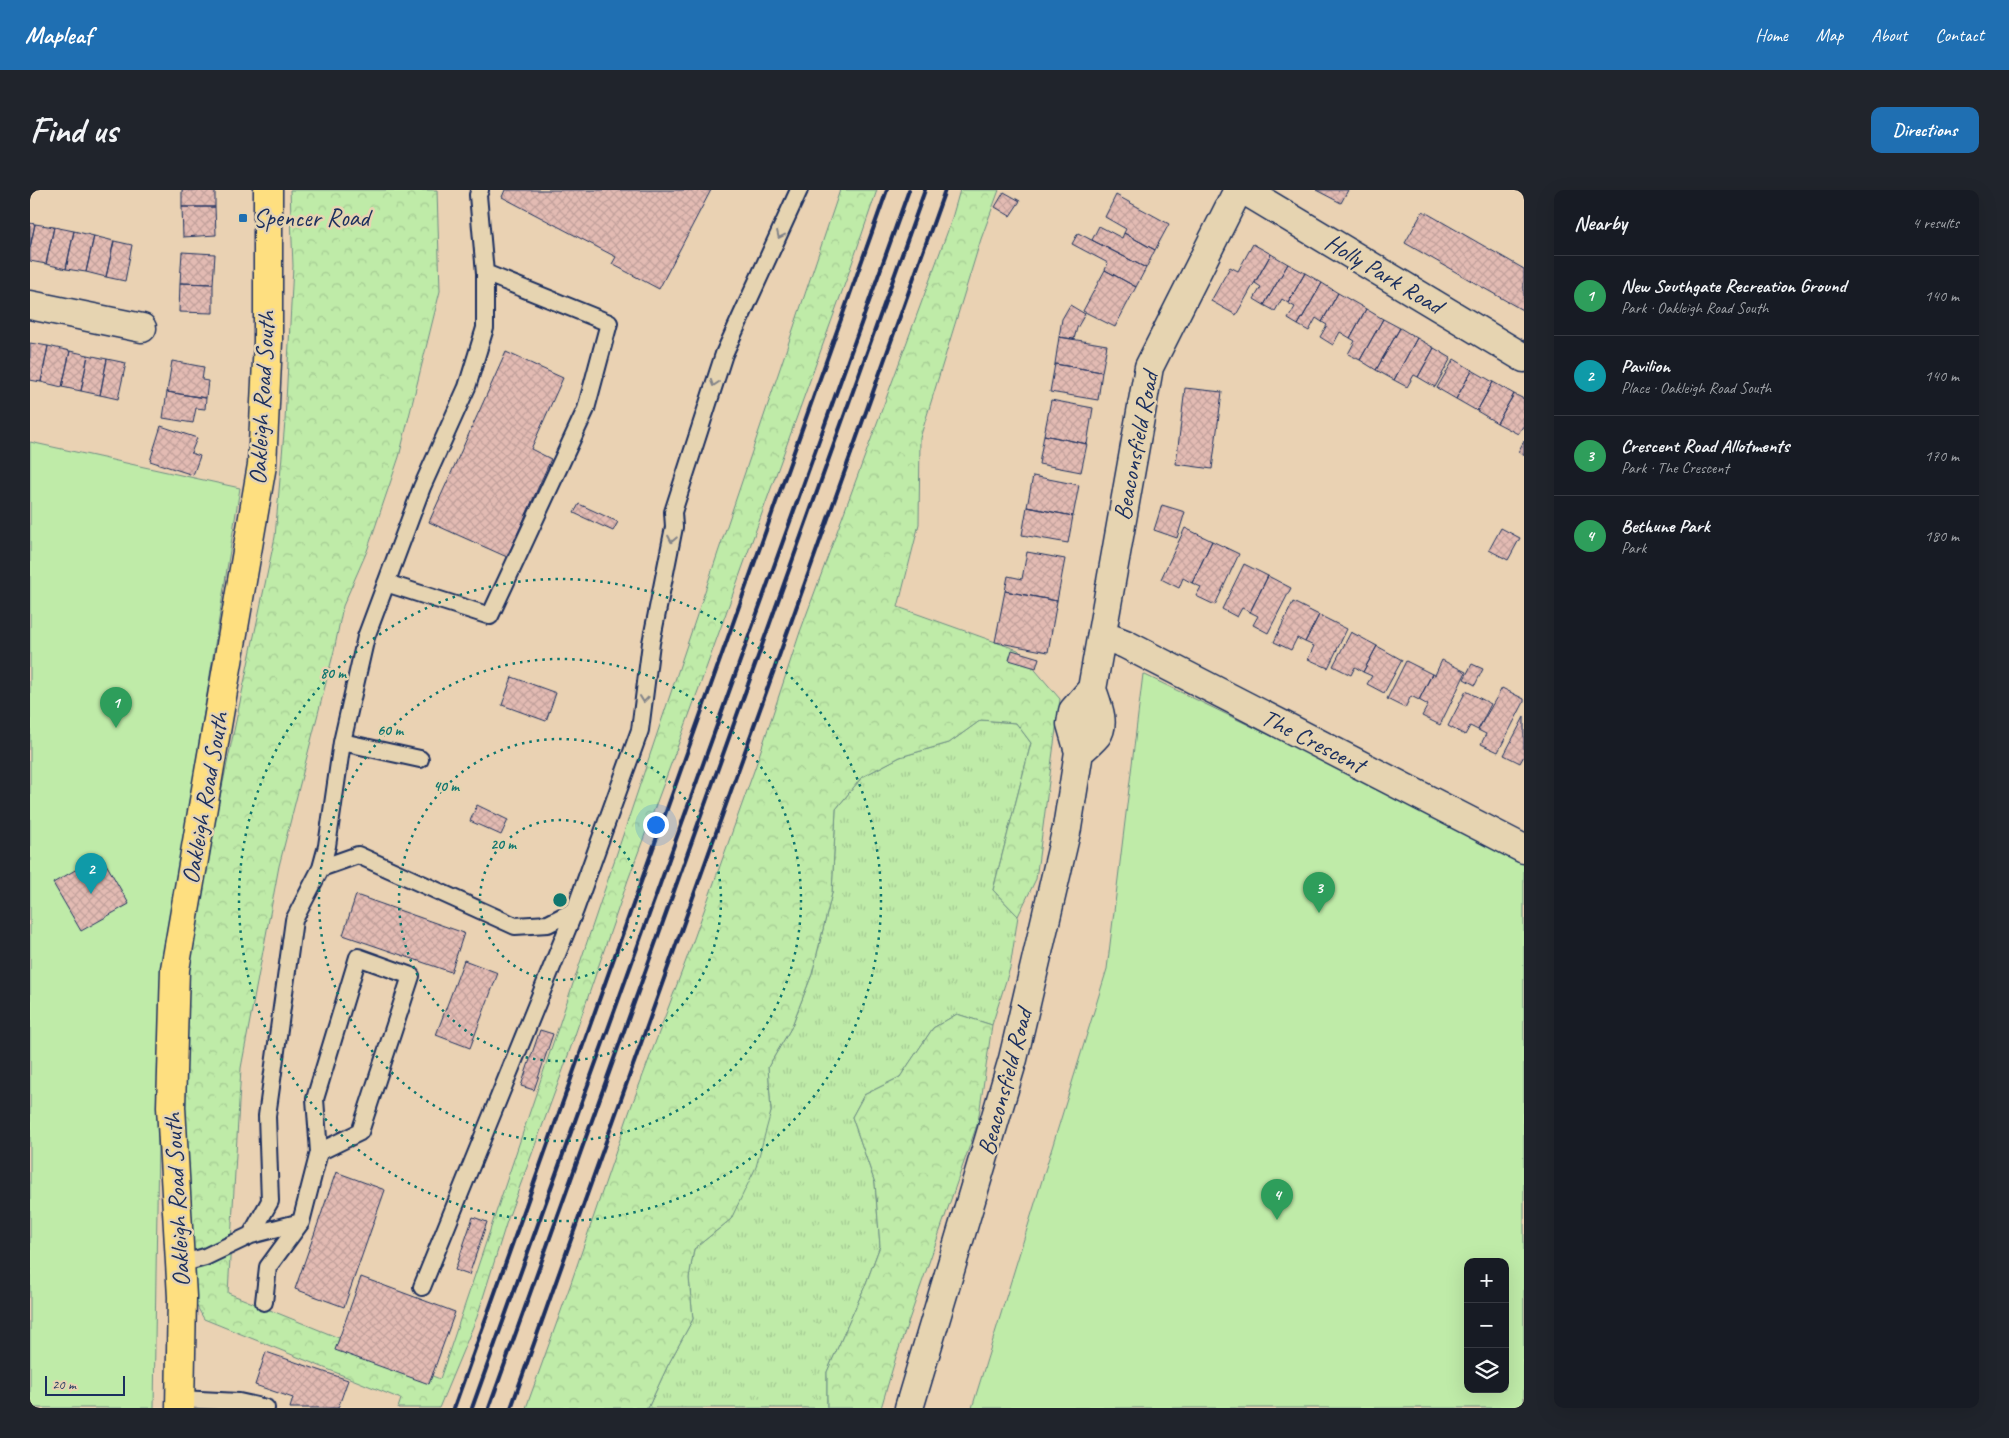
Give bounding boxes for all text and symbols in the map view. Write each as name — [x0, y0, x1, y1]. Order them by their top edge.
text: Mapleaf — [25, 20, 92, 50]
text: Home — [1755, 24, 1788, 46]
text: Map — [1816, 24, 1843, 46]
text: About — [1871, 24, 1907, 46]
text: Contact — [1935, 24, 1984, 46]
button: Directions — [1871, 107, 1979, 153]
text: Find us — [30, 108, 117, 153]
place label: Spencer Road — [253, 202, 373, 234]
text: Nearby — [1574, 210, 1627, 236]
marker: Spencer Road — [237, 212, 249, 224]
text: 4 results — [1912, 213, 1959, 233]
street label: Holly Park Road — [1319, 226, 1452, 323]
one-way arrow — [776, 229, 786, 238]
text: New Southgate Recreation Ground — [1621, 274, 1846, 298]
text: 1 — [1586, 286, 1594, 306]
text: 140 m — [1925, 286, 1959, 306]
text: Park · Oakleigh Road South — [1621, 298, 1768, 318]
street label: Oakleigh Road South — [241, 309, 283, 486]
text: Pavilion — [1621, 354, 1670, 378]
street label: Beaconsfield Road — [1106, 366, 1167, 523]
text: 2 — [1586, 366, 1594, 386]
text: 140 m — [1925, 366, 1959, 386]
text: Place · Oakleigh Road South — [1621, 378, 1771, 398]
one-way arrow — [710, 379, 720, 387]
text: Crescent Road Allotments — [1621, 434, 1789, 458]
text: 3 — [1586, 446, 1594, 466]
text: 170 m — [1925, 446, 1959, 466]
text: Park · The Crescent — [1621, 458, 1729, 478]
text: Bethune Park — [1621, 514, 1710, 538]
text: 4 — [1586, 526, 1594, 546]
text: 180 m — [1925, 526, 1959, 546]
one-way arrow — [667, 535, 677, 543]
text: Park — [1621, 538, 1646, 558]
text: 80 m — [320, 664, 347, 683]
pin: 1 — [100, 687, 132, 728]
one-way arrow — [639, 695, 650, 703]
street label: The Crescent — [1256, 701, 1373, 782]
street label: Oakleigh Road South — [174, 708, 236, 886]
text: 60 m — [377, 721, 404, 740]
text: 40 m — [433, 777, 460, 796]
your location — [643, 812, 669, 838]
text: 20 m — [490, 835, 517, 854]
pin: 2 — [75, 853, 107, 894]
pin: 3 — [1303, 872, 1335, 913]
centre of rings — [551, 891, 569, 909]
street label: Beaconsfield Road — [970, 1002, 1041, 1159]
street label: Oakleigh Road South — [156, 1111, 198, 1288]
pin: 4 — [1261, 1179, 1293, 1220]
map controls — [1464, 1258, 1509, 1393]
button: + — [1464, 1258, 1509, 1303]
button: − — [1464, 1303, 1509, 1348]
button: layers — [1464, 1348, 1509, 1393]
scale bar — [45, 1373, 125, 1396]
text: 20 m — [52, 1376, 76, 1393]

